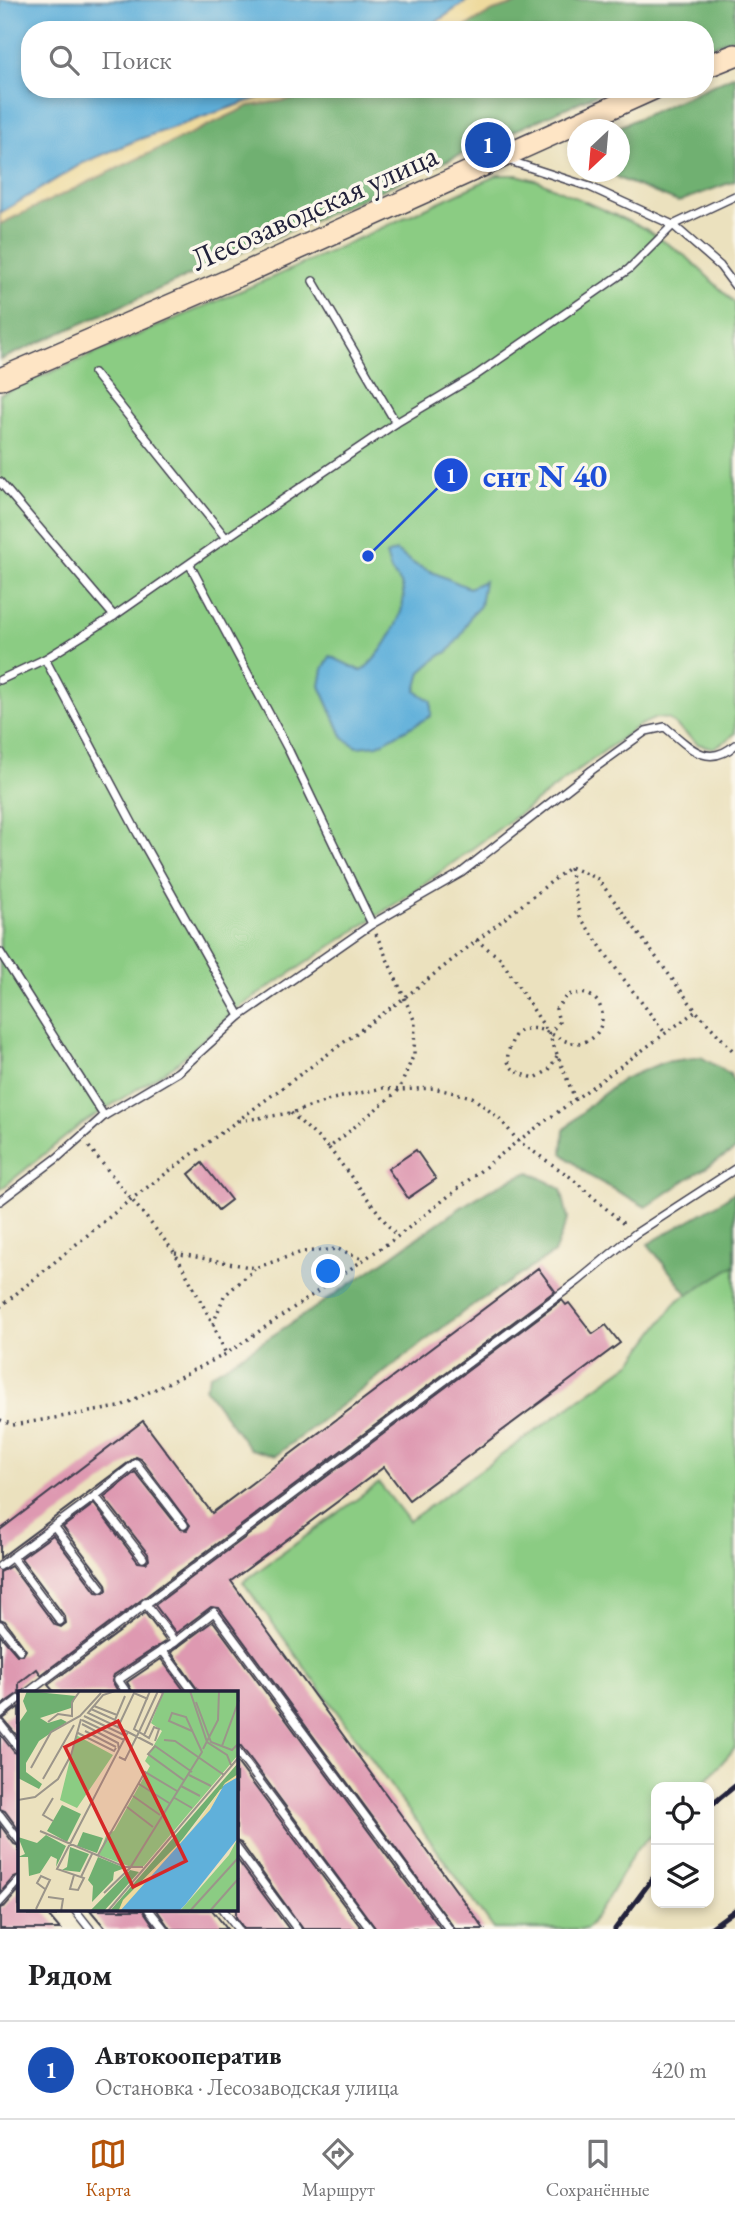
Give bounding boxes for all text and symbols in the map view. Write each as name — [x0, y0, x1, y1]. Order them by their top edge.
search box — [21, 21, 714, 98]
icon: search — [45, 41, 83, 79]
text: Поиск — [101, 43, 172, 77]
pin: 1 — [465, 119, 511, 171]
north arrow — [567, 119, 630, 182]
street label: Лесозаводская улица — [184, 134, 444, 280]
callout: снт N 40 — [434, 448, 621, 502]
text: снт N 40 — [483, 454, 607, 497]
text: 1 — [445, 462, 457, 489]
your location — [311, 1254, 345, 1288]
inset map — [18, 1691, 238, 1912]
map controls — [651, 1782, 714, 1908]
button: locate — [651, 1782, 714, 1845]
button: layers — [651, 1845, 714, 1908]
text: Рядом — [28, 1955, 112, 1994]
text: Автокооператив — [95, 2038, 282, 2072]
text: 1 — [45, 2055, 57, 2085]
text: 420 m — [651, 2055, 707, 2085]
text: Остановка · Лесозаводская улица — [95, 2072, 399, 2102]
tab: Карта — [86, 2135, 131, 2202]
tab: Маршрут — [302, 2135, 375, 2202]
tab: Сохранённые — [546, 2135, 649, 2202]

